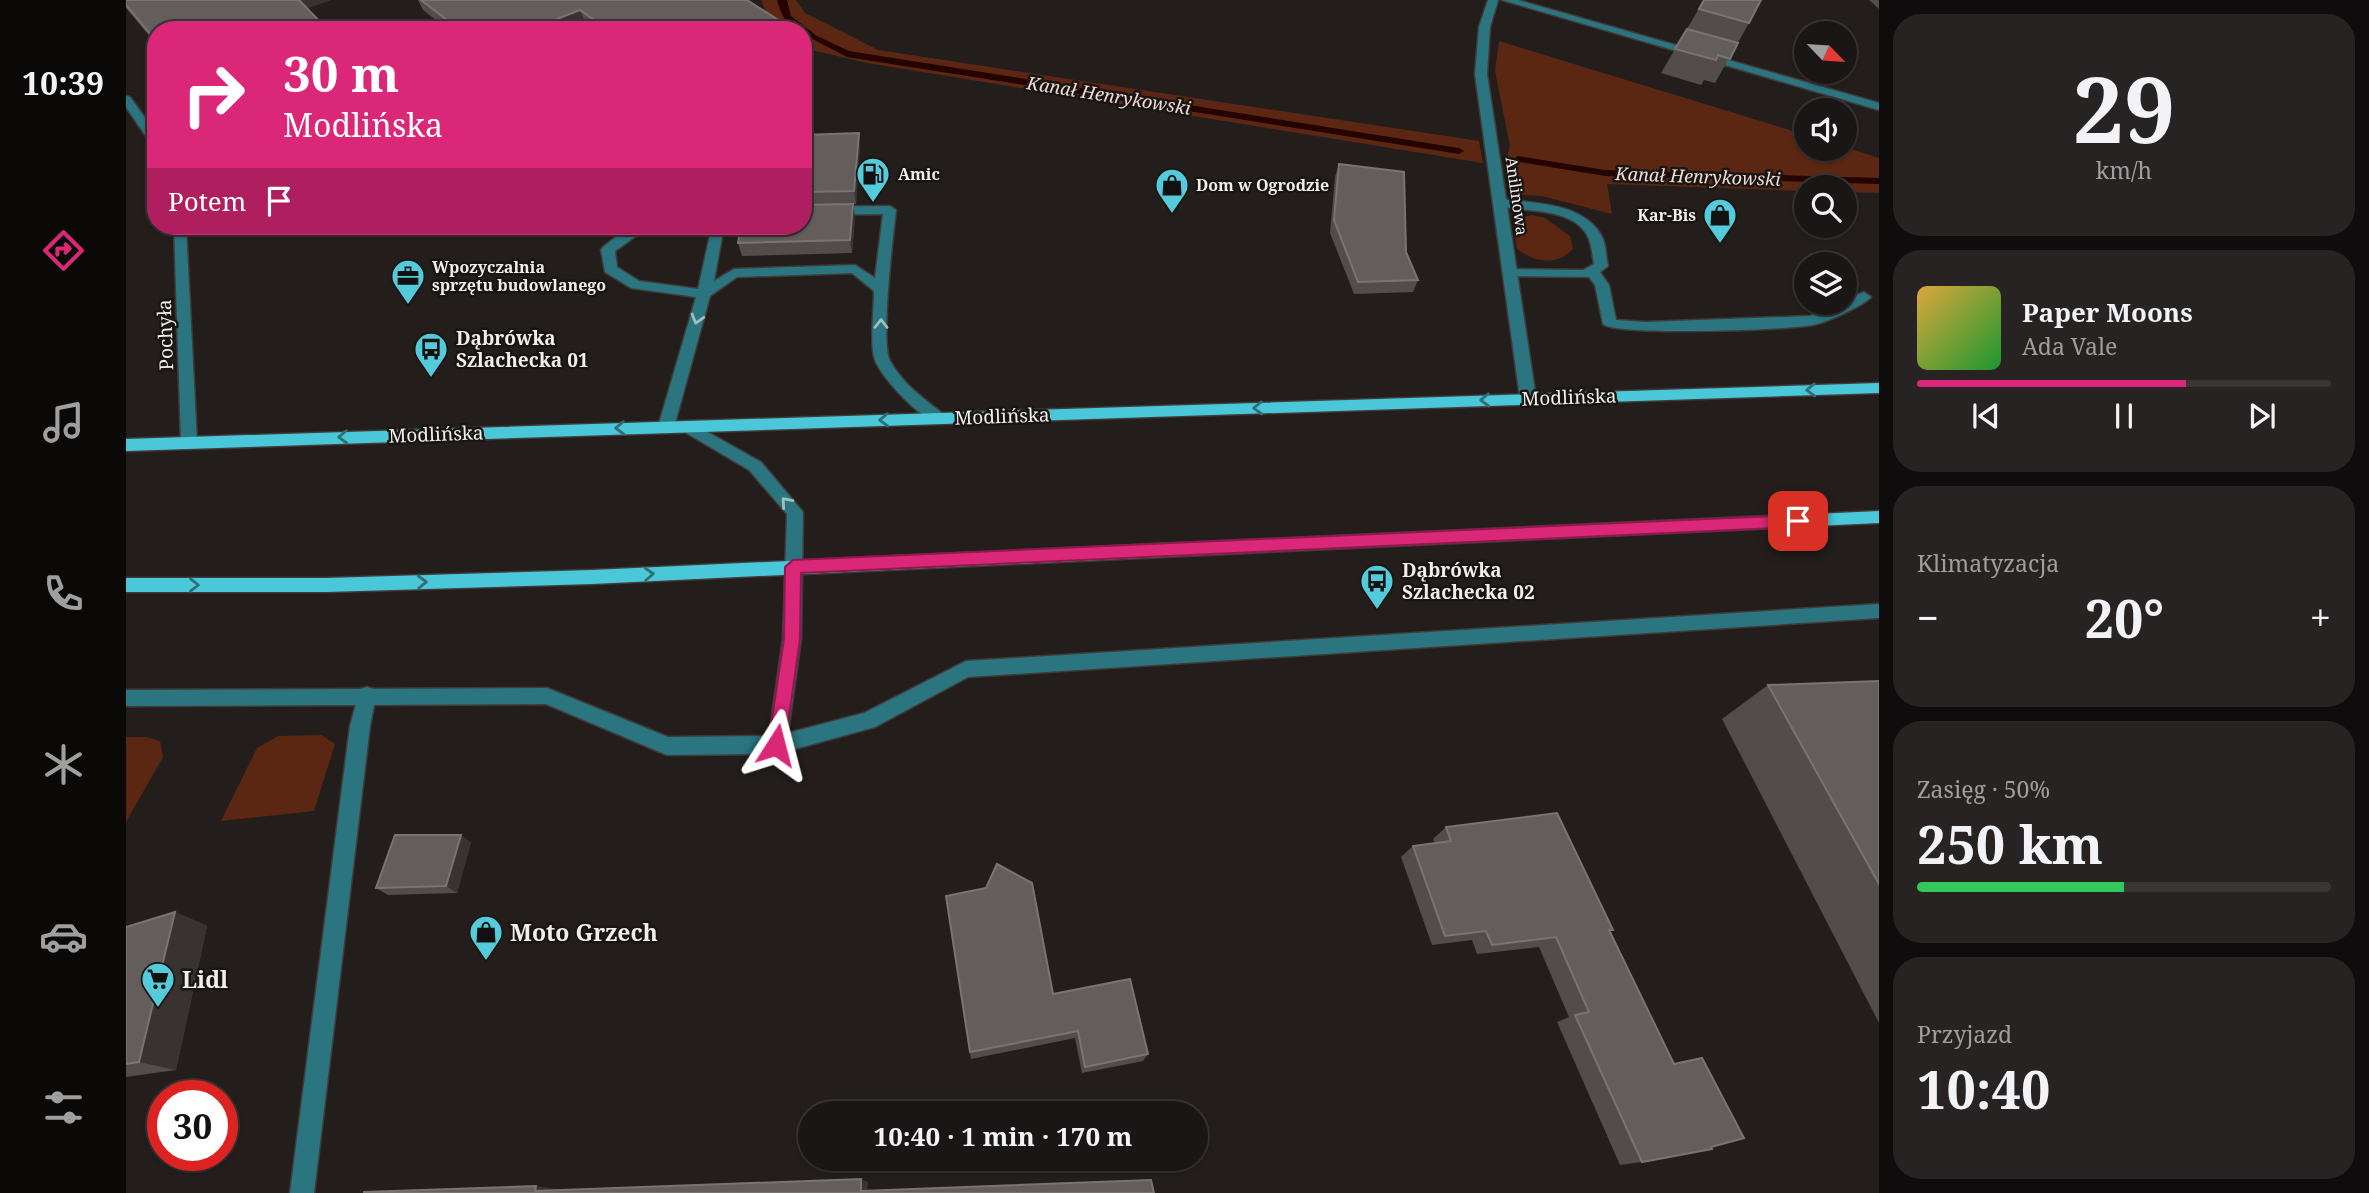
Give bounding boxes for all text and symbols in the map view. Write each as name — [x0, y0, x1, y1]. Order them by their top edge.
north arrow — [1794, 21, 1857, 84]
map controls — [1794, 21, 1857, 315]
text: 30 m — [283, 40, 399, 106]
text: 29 — [2073, 46, 2175, 170]
icon: right — [168, 49, 259, 140]
text: 10:39 — [22, 61, 104, 104]
water label: Kanał Henrykowski — [1024, 70, 1193, 120]
button: sound — [1794, 98, 1857, 161]
text: Modlińska — [283, 103, 443, 146]
text: km/h — [2096, 154, 2152, 186]
fuel station icon: Amic — [854, 155, 892, 204]
street label: Anilinowa — [1501, 155, 1533, 237]
water label: Kanał Henrykowski — [1614, 161, 1782, 191]
place label: Amic — [898, 163, 940, 185]
shop icon: Dom w Ogrodzie — [1153, 166, 1191, 215]
place label: Dom w Ogrodzie — [1196, 174, 1329, 196]
button: search — [1794, 175, 1857, 238]
icon: arrive — [260, 182, 298, 220]
text: Potem — [168, 183, 246, 219]
shop icon: Kar-Bis — [1701, 196, 1739, 245]
place label: Kar-Bis — [1637, 204, 1696, 226]
icon: directions — [39, 226, 88, 275]
button: layers — [1794, 252, 1857, 315]
place label: Wpozyczalnia sprzętu budowlanego — [432, 256, 606, 296]
office icon: Wpozyczalnia sprzętu budowlanego — [389, 257, 427, 306]
text: Paper Moons — [2022, 294, 2193, 330]
street label: Pochyła — [151, 299, 179, 371]
one-way arrow — [690, 313, 705, 325]
one-way arrow — [873, 318, 889, 329]
place label: Dąbrówka Szlachecka 01 — [456, 325, 589, 373]
bus stop icon: Dąbrówka Szlachecka 01 — [412, 330, 450, 379]
text: Ada Vale — [2022, 330, 2117, 362]
street label: Modlińska — [1521, 382, 1617, 412]
one-way arrow — [1805, 382, 1816, 397]
one-way arrow — [1480, 393, 1491, 408]
icon: previous — [1967, 397, 2005, 435]
icon: pause — [2105, 397, 2143, 435]
icon: next — [2243, 397, 2281, 435]
icon: music — [39, 398, 88, 447]
one-way arrow — [1252, 400, 1263, 415]
street label: Modlińska — [954, 401, 1050, 431]
one-way arrow — [878, 412, 889, 427]
street label: Modlińska — [388, 419, 484, 449]
one-way arrow — [614, 421, 625, 436]
one-way arrow — [338, 430, 349, 445]
pin — [1768, 491, 1828, 551]
one-way arrow — [782, 497, 794, 510]
icon: arrive — [1779, 502, 1817, 540]
text: Klimatyzacja — [1917, 547, 2059, 579]
place label: Dąbrówka Szlachecka 02 — [1402, 557, 1535, 605]
bus stop icon: Dąbrówka Szlachecka 02 — [1358, 562, 1396, 611]
one-way arrow — [644, 567, 655, 582]
icon: phone — [39, 569, 88, 618]
one-way arrow — [416, 575, 427, 590]
one-way arrow — [189, 577, 200, 593]
text: 20° — [2085, 582, 2164, 653]
text: − — [1917, 591, 1939, 643]
text: + — [2310, 591, 2331, 643]
position arrow — [739, 708, 813, 782]
icon: climate — [39, 740, 88, 789]
text: Zasięg · 50% — [1917, 773, 2050, 805]
text: 250 km — [1917, 808, 2103, 879]
icon: car — [39, 912, 88, 961]
shop icon: Moto Grzech — [467, 913, 505, 962]
place label: Moto Grzech — [510, 916, 658, 948]
supermarket icon: Lidl — [139, 960, 177, 1009]
place label: Lidl — [182, 963, 228, 995]
text: Przyjazd — [1917, 1018, 2012, 1050]
text: 10:40 — [1917, 1053, 2050, 1124]
speed limit sign: 30 — [147, 1080, 238, 1171]
icon: filters — [39, 1083, 88, 1132]
text: 10:40 · 1 min · 170 m — [873, 1118, 1133, 1154]

